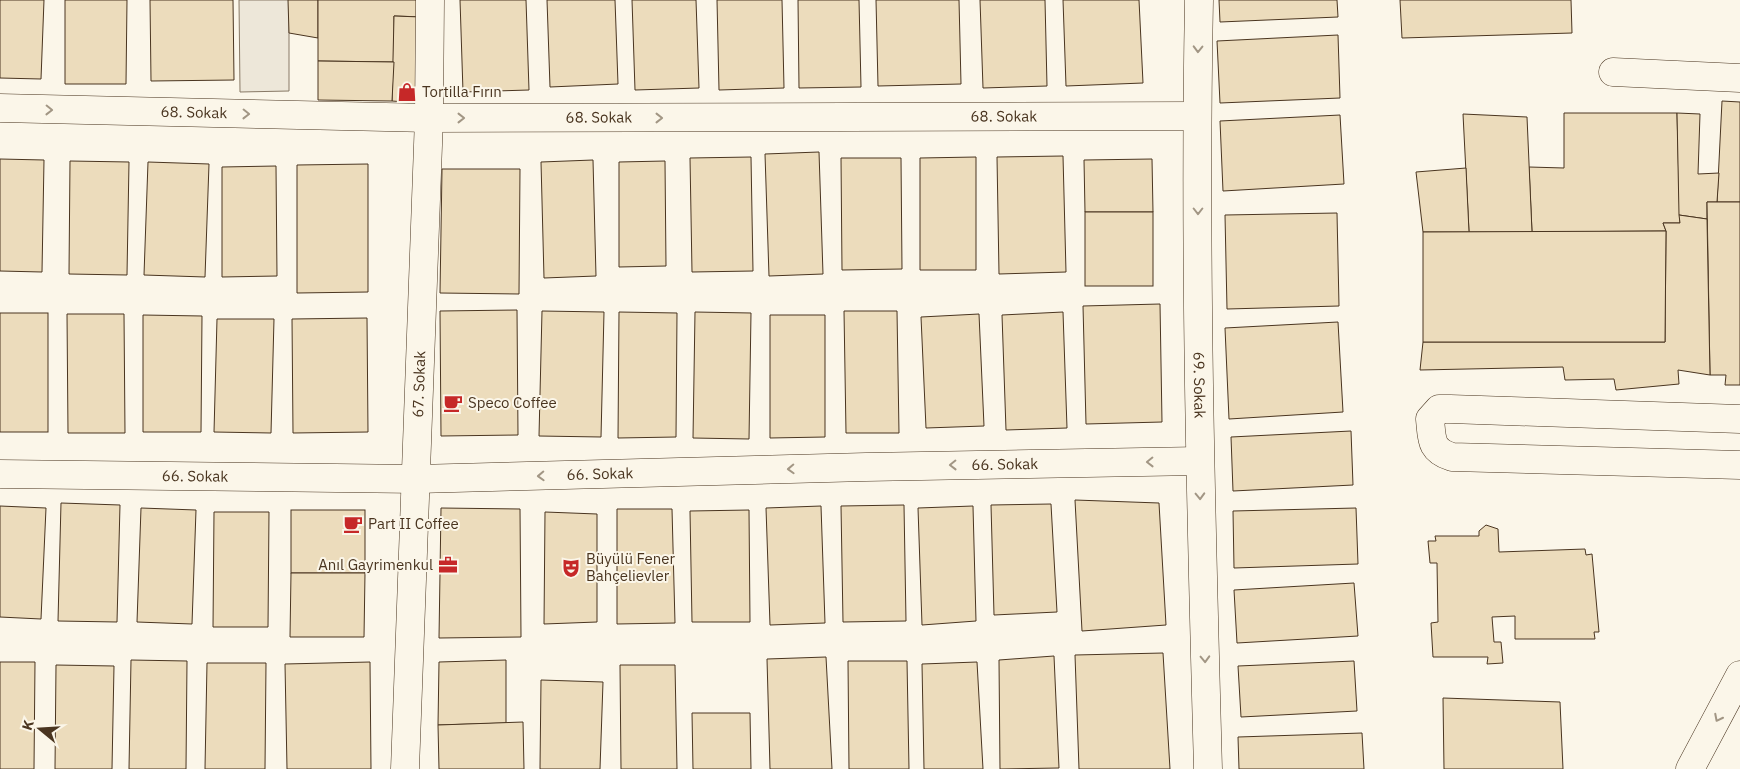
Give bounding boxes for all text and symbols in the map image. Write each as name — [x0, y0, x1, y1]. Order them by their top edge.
one-way arrow — [1193, 45, 1203, 53]
shop icon: Tortilla Fırın — [396, 81, 418, 103]
place label: Tortilla Fırın — [422, 82, 502, 101]
street label: 68. Sokak — [160, 102, 228, 122]
one-way arrow — [45, 104, 53, 115]
street label: 68. Sokak — [971, 106, 1037, 126]
street label: 68. Sokak — [566, 107, 632, 127]
one-way arrow — [242, 109, 250, 119]
one-way arrow — [655, 112, 663, 123]
one-way arrow — [458, 113, 465, 123]
one-way arrow — [1193, 208, 1203, 215]
street label: 67. Sokak — [408, 351, 429, 418]
street label: 69. Sokak — [1190, 352, 1210, 419]
cafe icon: Speco Coffee — [442, 392, 464, 414]
place label: Speco Coffee — [468, 393, 557, 412]
street label: 66. Sokak — [971, 454, 1038, 474]
one-way arrow — [1146, 457, 1154, 467]
one-way arrow — [949, 460, 956, 470]
street label: 66. Sokak — [566, 463, 634, 484]
one-way arrow — [786, 464, 794, 474]
street label: 66. Sokak — [162, 466, 228, 486]
one-way arrow — [536, 470, 544, 481]
one-way arrow — [1195, 492, 1206, 500]
cafe icon: Part II Coffee — [342, 513, 364, 535]
place label: Part II Coffee — [368, 514, 459, 533]
place label: Büyülü Fener Bahçelievler — [586, 549, 675, 585]
office icon: Anıl Gayrimenkul — [437, 554, 459, 576]
place label: Anıl Gayrimenkul — [318, 555, 433, 574]
theatre icon: Büyülü Fener Bahçelievler — [560, 557, 582, 579]
one-way arrow — [1200, 655, 1210, 663]
north arrow — [15, 704, 65, 754]
one-way arrow — [1714, 713, 1724, 722]
text: K — [18, 717, 38, 732]

